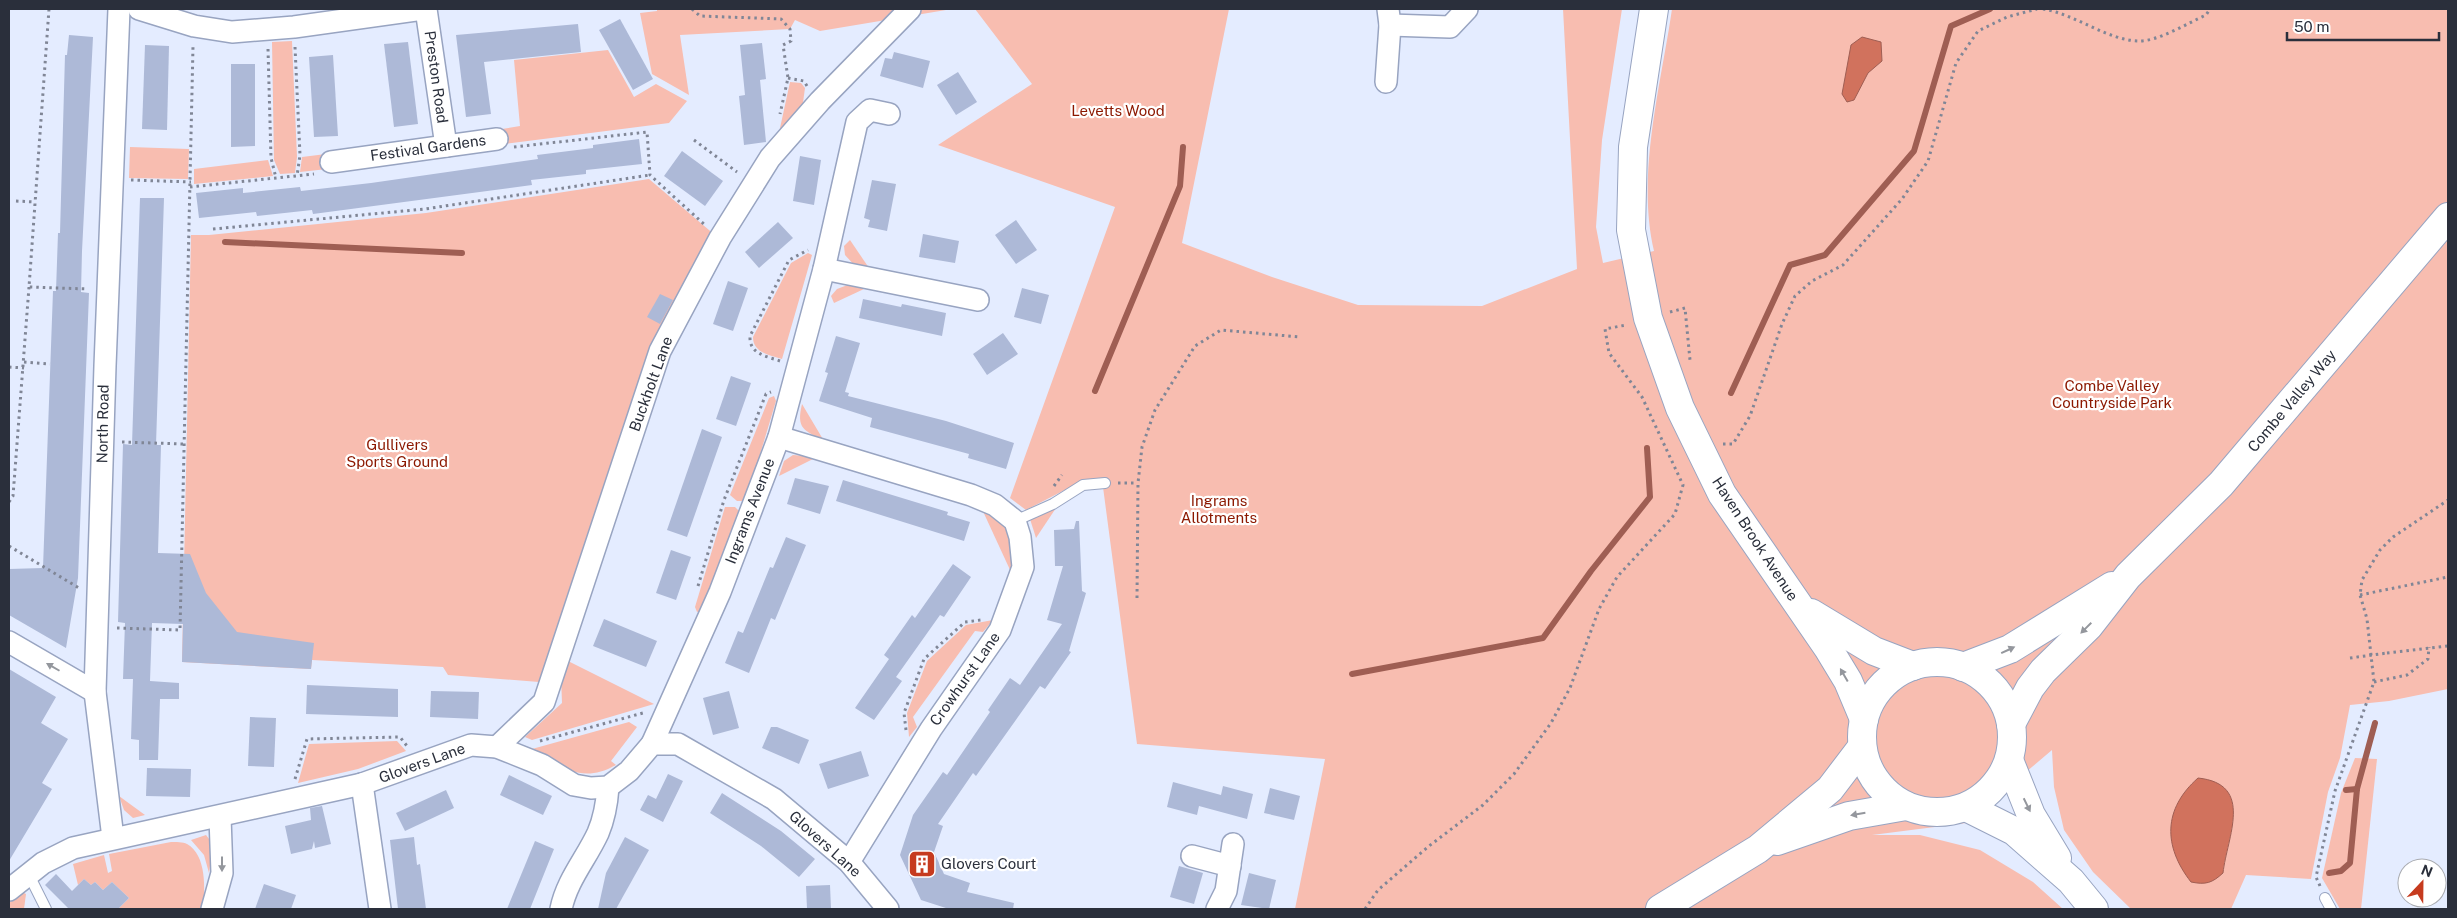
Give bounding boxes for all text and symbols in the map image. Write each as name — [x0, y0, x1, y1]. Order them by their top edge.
scale bar — [2287, 10, 2440, 42]
text: 50 m — [2294, 18, 2329, 35]
street label: Preston Road — [422, 30, 451, 124]
park label: Levetts Wood — [1071, 102, 1165, 119]
street label: Festival Gardens — [369, 131, 487, 164]
street label: Buckholt Lane — [625, 334, 676, 434]
street label: Combe Valley Way — [2244, 346, 2339, 455]
park label: Combe Valley Countryside Park — [2052, 377, 2172, 411]
street label: North Road — [93, 384, 112, 464]
park label: Gullivers Sports Ground — [346, 436, 448, 470]
street label: Ingrams Avenue — [722, 456, 777, 566]
street label: Haven Brook Avenue — [1709, 474, 1802, 604]
park label: Ingrams Allotments — [1181, 492, 1257, 526]
one-way arrow — [2080, 622, 2092, 634]
street label: Crowhurst Lane — [926, 629, 1003, 729]
one-way arrow — [2001, 646, 2015, 654]
one-way arrow — [46, 663, 59, 672]
one-way arrow — [1839, 668, 1848, 681]
street label: Glovers Lane — [377, 739, 467, 786]
one-way arrow — [2023, 798, 2031, 813]
street label: Glovers Lane — [786, 807, 865, 880]
one-way arrow — [1850, 811, 1866, 819]
building icon: Glovers Court — [907, 849, 937, 879]
place label: Glovers Court — [941, 855, 1037, 872]
one-way arrow — [218, 856, 226, 872]
north arrow — [2397, 858, 2447, 908]
text: N — [2419, 861, 2435, 880]

